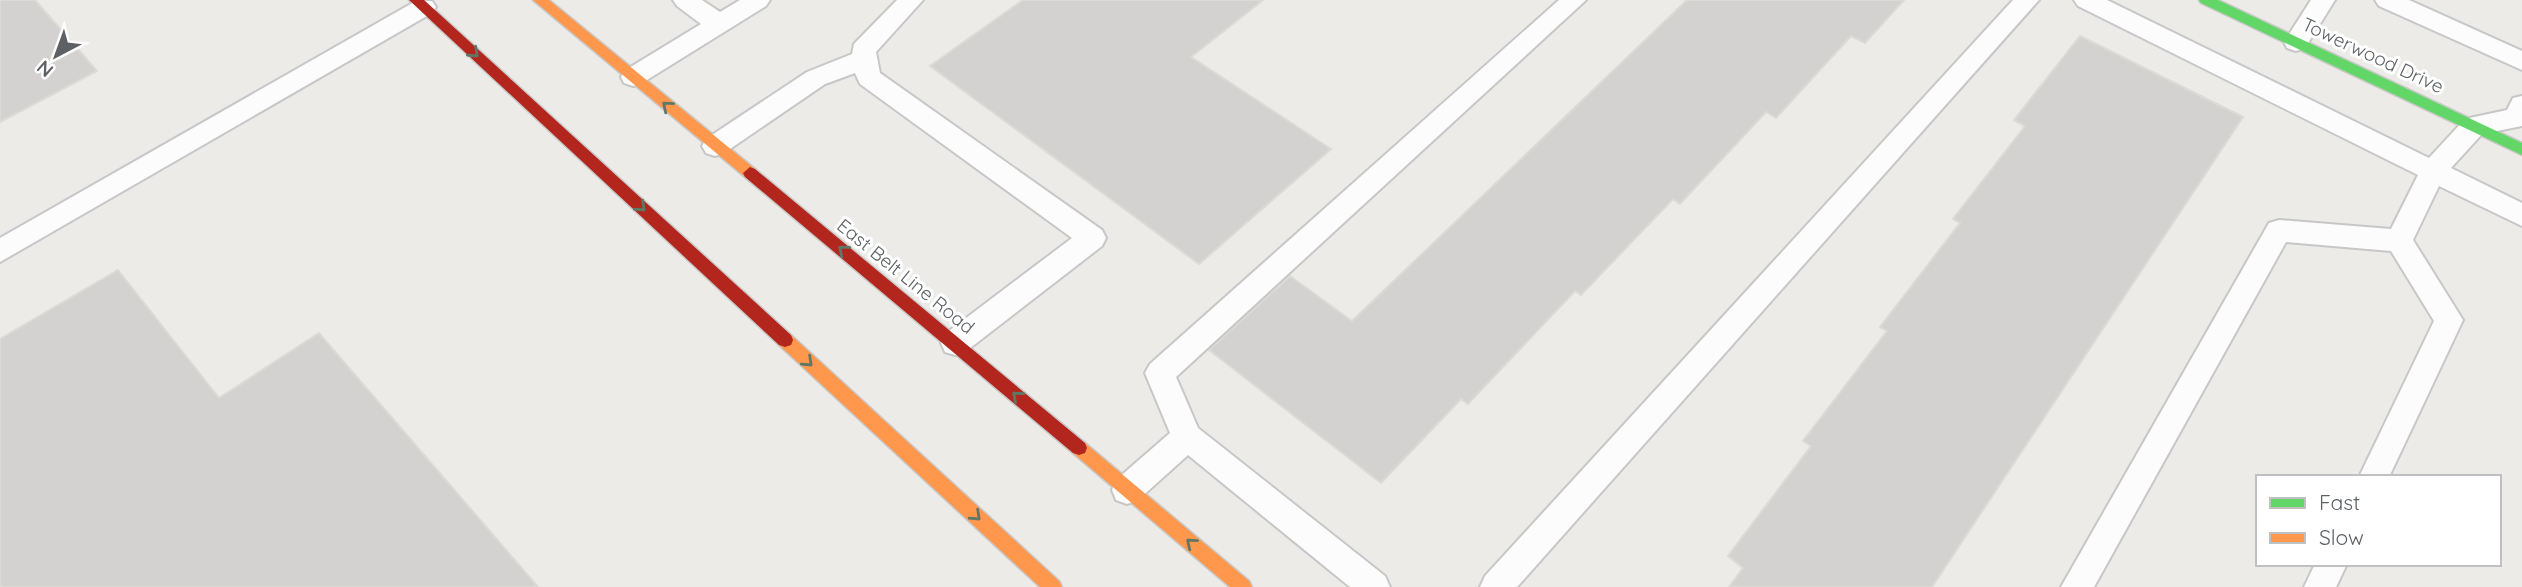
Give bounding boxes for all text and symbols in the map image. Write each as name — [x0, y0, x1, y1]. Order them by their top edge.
street label: Towerwood Drive — [2298, 12, 2448, 98]
north arrow — [21, 21, 91, 91]
one-way arrow — [466, 45, 479, 57]
text: N — [32, 55, 58, 82]
one-way arrow — [662, 101, 674, 114]
one-way arrow — [633, 199, 646, 212]
street label: East Belt Line Road — [832, 213, 980, 339]
one-way arrow — [838, 246, 851, 258]
one-way arrow — [800, 353, 813, 366]
one-way arrow — [1012, 392, 1025, 404]
legend — [2256, 475, 2501, 566]
text: Fast — [2319, 489, 2360, 515]
one-way arrow — [968, 508, 981, 520]
text: Slow — [2319, 524, 2364, 550]
one-way arrow — [1186, 539, 1199, 551]

